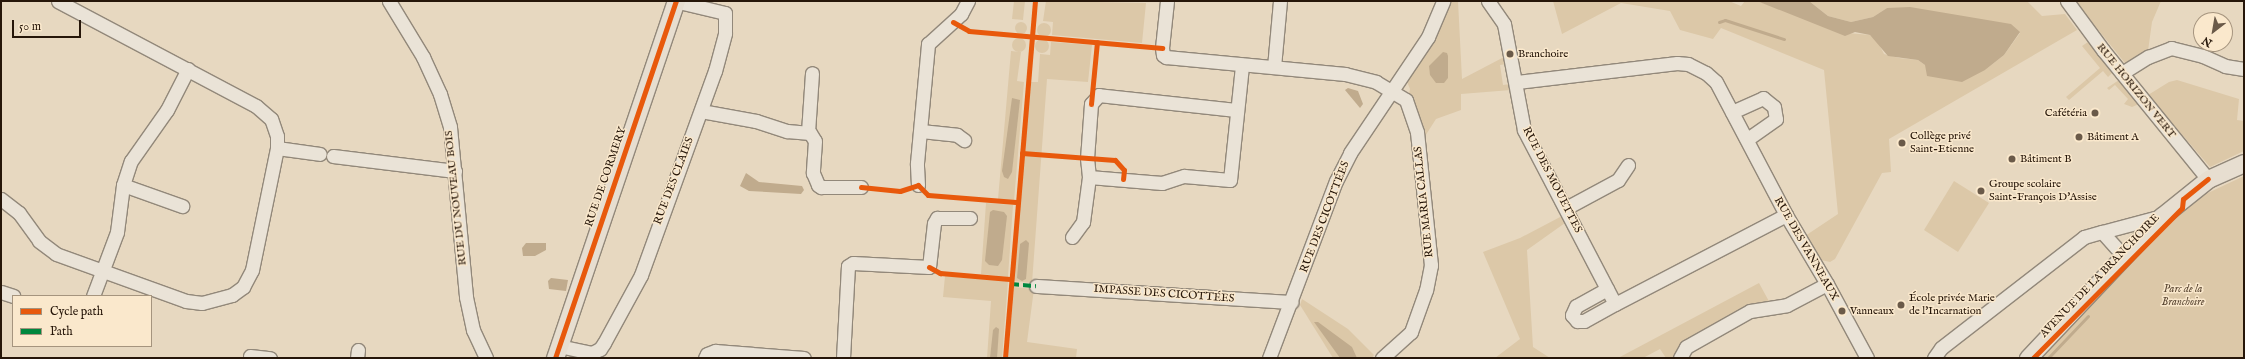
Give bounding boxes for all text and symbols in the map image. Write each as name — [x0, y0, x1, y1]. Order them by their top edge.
scale bar — [14, 12, 83, 38]
north arrow — [2193, 12, 2233, 52]
text: 50 m — [19, 19, 41, 34]
text: N — [2200, 33, 2215, 50]
street label: RUE HORIZON VERT — [2094, 41, 2178, 141]
place label: Branchoire — [1518, 47, 1568, 61]
marker: Branchoire — [1505, 49, 1515, 59]
place label: Cafétéria — [2045, 106, 2087, 120]
marker: Cafétéria — [2090, 108, 2100, 118]
street label: RUE DE CORMERY — [583, 125, 629, 229]
street label: RUE DES MOUETTES — [1520, 125, 1584, 235]
street label: RUE DU NOUVEAU BOIS — [442, 130, 470, 266]
place label: Collège privé Saint-Etienne — [1910, 130, 1974, 156]
place label: Bâtiment A — [2087, 130, 2139, 144]
marker: Bâtiment A — [2074, 132, 2084, 142]
street label: RUE DES CLAIES — [651, 135, 697, 227]
marker: Collège privé Saint-Etienne — [1897, 138, 1907, 148]
street label: RUE MARIA CALLAS — [1412, 146, 1436, 258]
place label: Bâtiment B — [2020, 152, 2072, 166]
marker: Bâtiment B — [2007, 154, 2017, 164]
street label: RUE DES CICOTTÉES — [1298, 159, 1352, 275]
place label: Groupe scolaire Saint-François D'Assise — [1989, 178, 2097, 204]
marker: Groupe scolaire Saint-François D'Assise — [1976, 186, 1986, 196]
street label: RUE DES VANNEAUX — [1771, 195, 1841, 303]
street label: AVENUE DE LA BRANCHOIRE — [2038, 212, 2162, 340]
street label: IMPASSE DES CICOTTÉES — [1093, 283, 1235, 305]
park label: Parc de la Branchoire — [2162, 283, 2204, 309]
place label: École privée Marie de l'Incarnation — [1909, 292, 1995, 318]
legend — [12, 295, 152, 347]
marker: École privée Marie de l'Incarnation — [1896, 300, 1906, 310]
text: Cycle path — [50, 304, 103, 319]
place label: Vanneaux — [1850, 304, 1894, 318]
marker: Vanneaux — [1837, 306, 1847, 316]
text: Path — [50, 324, 73, 339]

